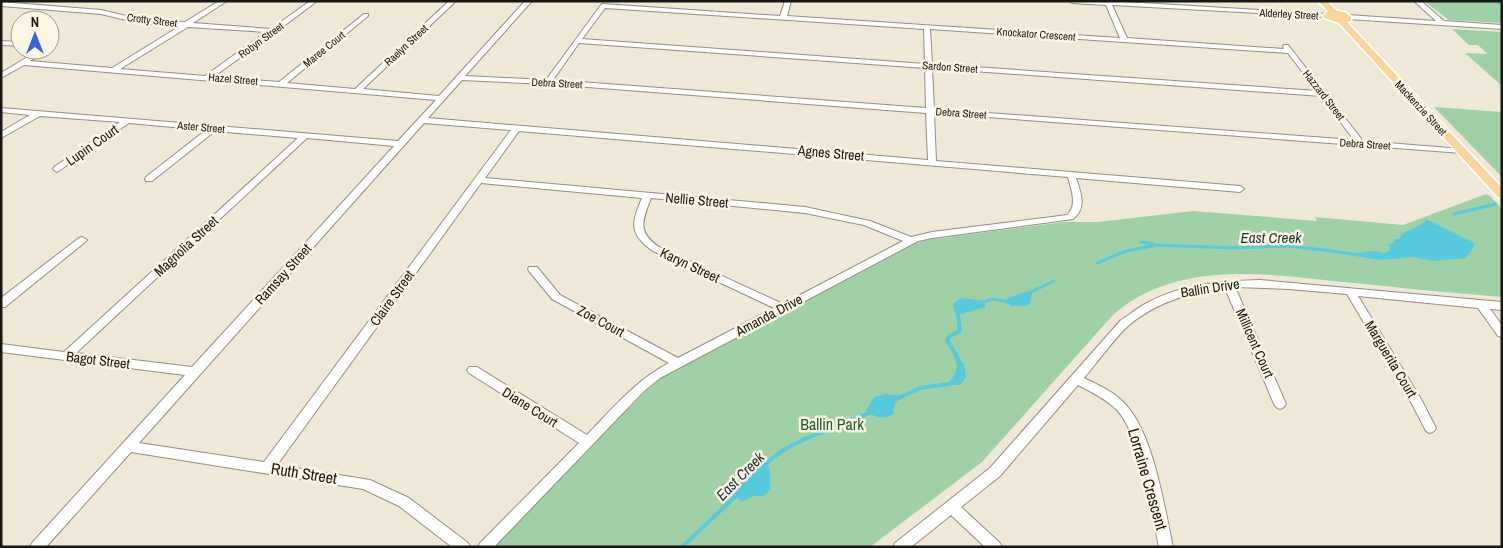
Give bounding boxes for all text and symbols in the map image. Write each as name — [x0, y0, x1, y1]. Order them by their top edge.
street label: Alderley Street — [1258, 5, 1319, 23]
north arrow — [10, 10, 60, 60]
street label: Crotty Street — [126, 10, 178, 30]
text: N — [31, 13, 39, 31]
street label: Robyn Street — [236, 19, 287, 61]
street label: Raelyn Street — [381, 21, 431, 69]
street label: Knockator Crescent — [996, 24, 1076, 44]
street label: Maree Court — [300, 27, 348, 70]
street label: Sardon Street — [922, 58, 979, 76]
street label: Hazzard Street — [1300, 67, 1348, 123]
street label: Hazel Street — [208, 70, 259, 88]
street label: Debra Street — [531, 75, 583, 91]
street label: Mackenzie Street — [1392, 78, 1450, 139]
street label: Debra Street — [935, 104, 987, 122]
street label: Aster Street — [176, 118, 226, 136]
street label: Lupin Court — [62, 120, 122, 170]
street label: Debra Street — [1339, 135, 1391, 153]
street label: Agnes Street — [796, 141, 865, 165]
street label: Nellie Street — [665, 188, 729, 212]
street label: Magnolia Street — [150, 212, 222, 280]
water label: East Creek — [1241, 227, 1302, 248]
street label: Ramsay Street — [251, 240, 315, 308]
street label: Karyn Street — [657, 243, 723, 287]
street label: Claire Street — [366, 267, 418, 329]
street label: Ballin Drive — [1179, 274, 1241, 302]
street label: Amanda Drive — [731, 290, 806, 341]
street label: Zoe Court — [574, 301, 628, 341]
street label: Millicent Court — [1232, 306, 1278, 380]
street label: Marguerita Court — [1361, 317, 1421, 401]
street label: Bagot Street — [65, 347, 131, 373]
street label: Diane Court — [499, 383, 561, 431]
park label: Ballin Park — [800, 413, 864, 435]
street label: Lorraine Crescent — [1123, 425, 1173, 533]
water label: East Creek — [711, 446, 770, 505]
street label: Ruth Street — [270, 457, 339, 489]

